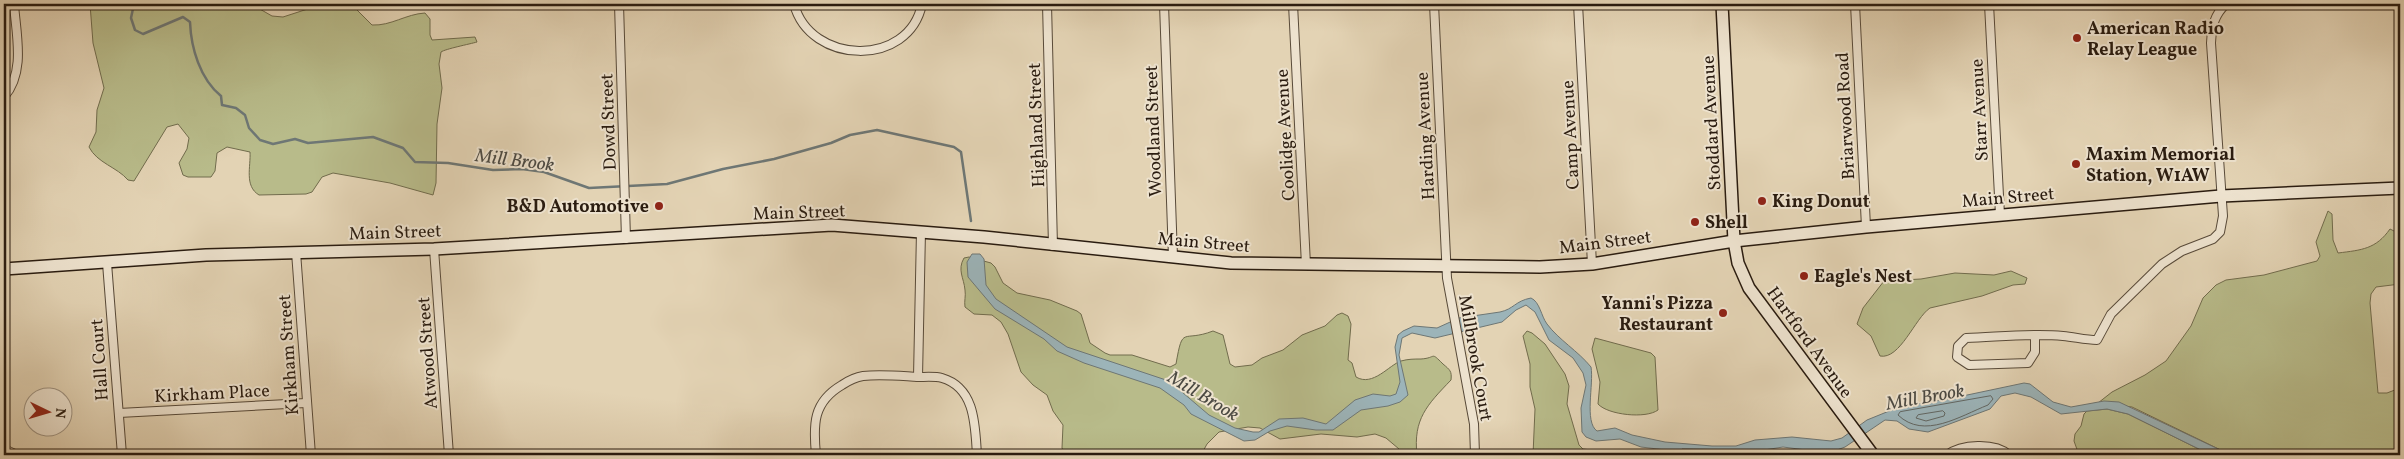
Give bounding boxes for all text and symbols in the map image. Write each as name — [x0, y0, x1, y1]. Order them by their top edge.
place label: American Radio Relay League — [2087, 17, 2224, 63]
marker: American Radio Relay League — [2071, 32, 2083, 44]
street label: Briarwood Road — [1831, 51, 1862, 180]
street label: Stoddard Avenue — [1696, 55, 1729, 191]
street label: Starr Avenue — [1965, 58, 1996, 162]
street label: Highland Street — [1023, 62, 1052, 188]
street label: Woodland Street — [1140, 65, 1169, 197]
street label: Coolidge Avenue — [1271, 68, 1302, 201]
street label: Harding Avenue — [1411, 71, 1442, 201]
street label: Dowd Street — [595, 73, 624, 171]
street label: Camp Avenue — [1556, 80, 1587, 190]
water label: Mill Brook — [473, 143, 556, 179]
place label: Maxim Memorial Station, W1AW — [2086, 143, 2235, 189]
marker: Maxim Memorial Station, W1AW — [2070, 158, 2082, 170]
street label: Main Street — [1961, 182, 2055, 215]
place label: King Donut — [1772, 190, 1870, 215]
place label: B&D Automotive — [507, 195, 649, 220]
marker: King Donut — [1756, 195, 1768, 207]
street label: Main Street — [752, 199, 846, 228]
marker: B&D Automotive — [653, 200, 665, 212]
place label: Shell — [1705, 211, 1748, 236]
marker: Shell — [1689, 216, 1701, 228]
street label: Main Street — [348, 219, 442, 248]
street label: Main Street — [1558, 225, 1653, 262]
street label: Main Street — [1157, 227, 1251, 260]
place label: Eagle's Nest — [1814, 265, 1912, 290]
marker: Eagle's Nest — [1798, 270, 1810, 282]
street label: Hartford Avenue — [1760, 282, 1858, 404]
place label: Yanni's Pizza Restaurant — [1602, 292, 1713, 338]
street label: Kirkham Street — [273, 293, 306, 416]
street label: Millbrook Court — [1451, 293, 1498, 423]
street label: Atwood Street — [412, 296, 445, 410]
marker: Yanni's Pizza Restaurant — [1717, 307, 1729, 319]
street label: Hall Court — [85, 318, 116, 402]
water label: Mill Brook — [1161, 365, 1244, 428]
water label: Mill Brook — [1883, 378, 1967, 418]
street label: Kirkham Place — [154, 379, 270, 410]
north arrow — [22, 386, 72, 436]
text: N — [50, 407, 69, 419]

